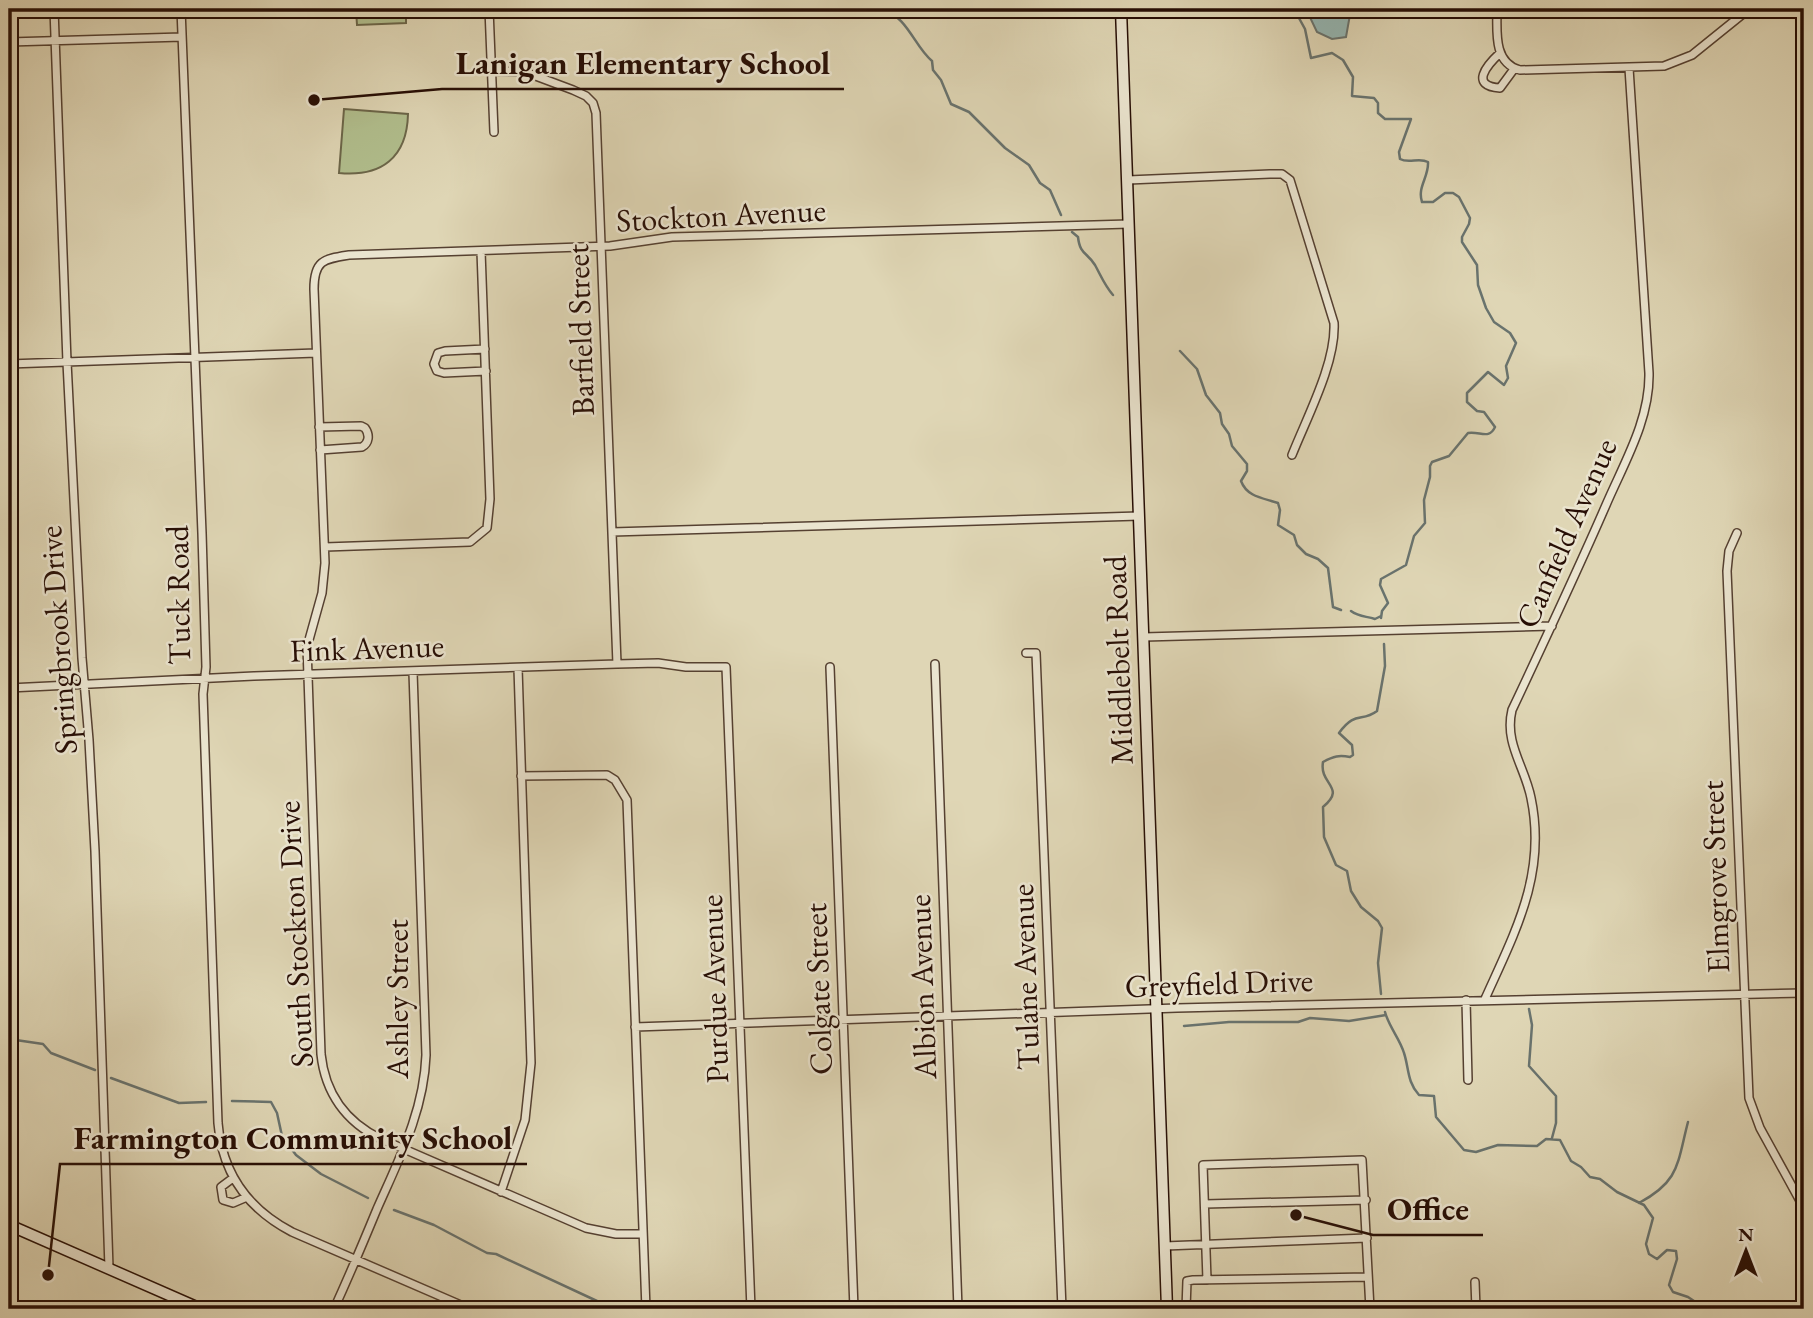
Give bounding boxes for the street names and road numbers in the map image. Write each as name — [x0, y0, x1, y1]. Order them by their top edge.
street label: Stockton Avenue — [615, 189, 827, 241]
street label: Barfield Street — [556, 243, 604, 417]
street label: Canfield Avenue — [1505, 431, 1627, 635]
street label: Springbrook Drive — [29, 524, 87, 756]
street label: Tuck Road — [156, 524, 200, 665]
street label: Middlebelt Road — [1093, 554, 1143, 765]
street label: Fink Avenue — [289, 624, 445, 672]
street label: Elmgrove Street — [1691, 780, 1739, 974]
street label: South Stockton Drive — [267, 800, 323, 1068]
street label: Tulane Avenue — [1001, 883, 1049, 1071]
street label: Purdue Avenue — [690, 894, 738, 1084]
street label: Albion Avenue — [898, 894, 946, 1081]
street label: Colgate Street — [794, 902, 842, 1076]
street label: Ashley Street — [376, 919, 418, 1080]
street label: Greyfield Drive — [1124, 959, 1314, 1007]

